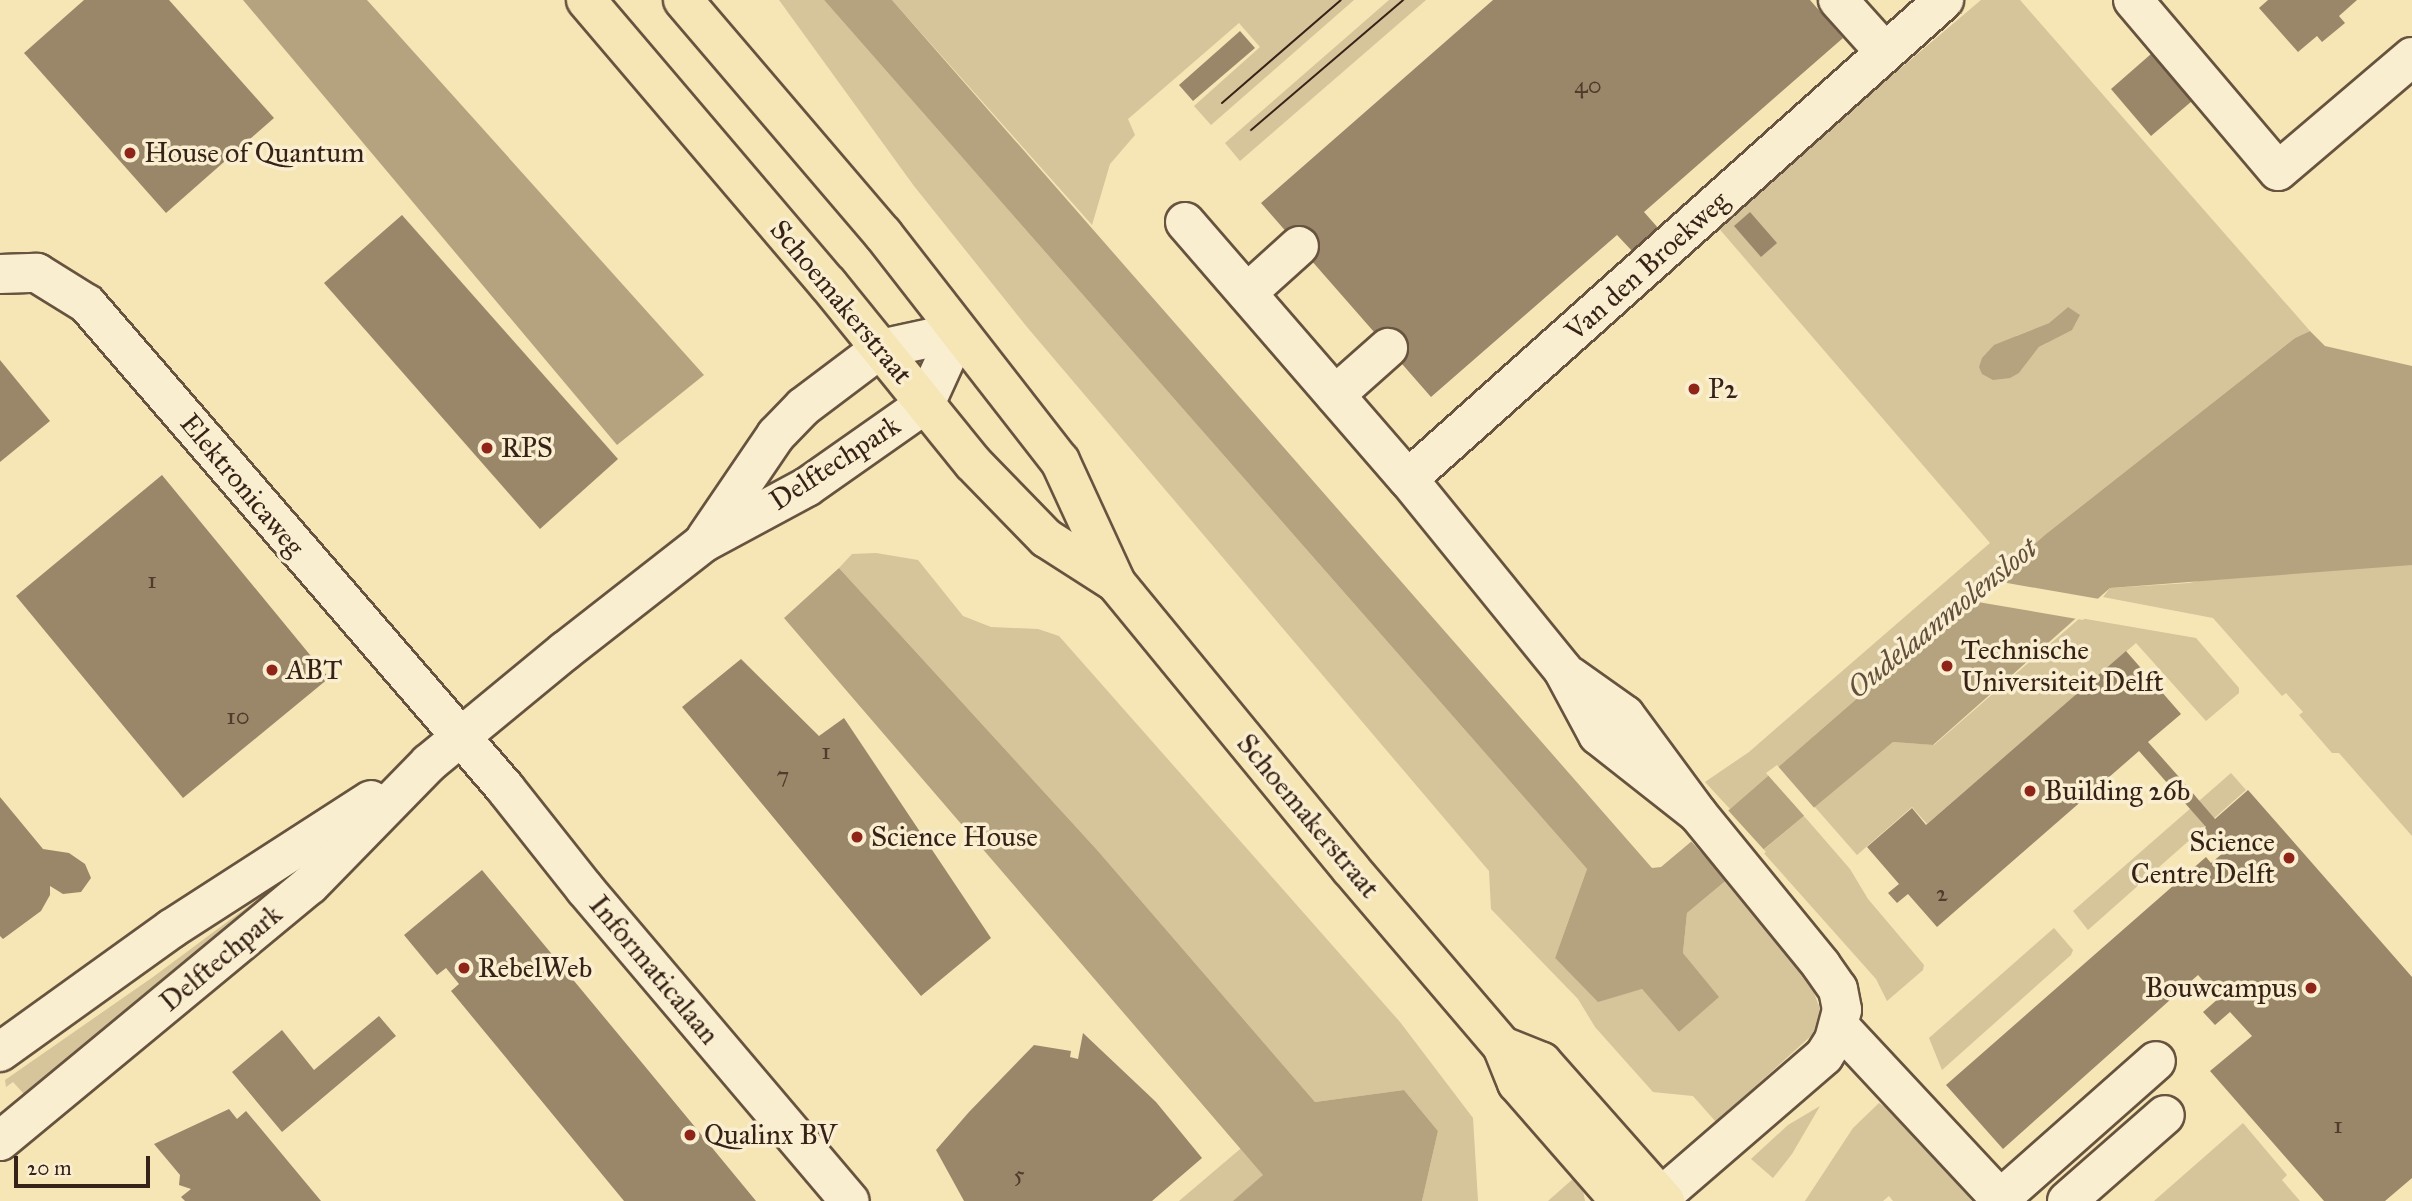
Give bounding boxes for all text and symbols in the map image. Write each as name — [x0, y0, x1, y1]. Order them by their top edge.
house number: 40 — [1574, 72, 1602, 100]
place label: House of Quantum — [144, 136, 365, 170]
marker: House of Quantum — [122, 145, 138, 161]
street label: Van den Broekweg — [1559, 184, 1735, 348]
street label: Schoemakerstraat — [763, 213, 919, 391]
place label: P2 — [1708, 372, 1738, 406]
marker: P2 — [1686, 381, 1702, 397]
street label: Elektronicaweg — [173, 407, 311, 563]
street label: Delftechpark — [763, 408, 907, 518]
place label: RPS — [501, 431, 553, 465]
marker: RPS — [479, 440, 495, 456]
water label: Oudelaanmolensloot — [1840, 530, 2044, 706]
house number: 1 — [147, 567, 157, 595]
place label: Technische Universiteit Delft — [1961, 633, 2164, 699]
place label: ABT — [286, 653, 343, 687]
marker: Technische Universiteit Delft — [1939, 658, 1955, 674]
marker: ABT — [264, 662, 280, 678]
house number: 10 — [226, 703, 250, 731]
street label: Schoemakerstraat — [1230, 727, 1386, 905]
house number: 1 — [821, 738, 831, 766]
house number: 7 — [777, 762, 789, 790]
place label: Building 26b — [2044, 774, 2190, 808]
marker: Building 26b — [2022, 783, 2038, 799]
place label: Science House — [871, 820, 1038, 854]
place label: Science Centre Delft — [2131, 825, 2275, 891]
marker: Science House — [849, 829, 865, 845]
marker: Science Centre Delft — [2281, 850, 2297, 866]
house number: 2 — [1936, 880, 1948, 908]
street label: Informaticalaan — [582, 889, 726, 1051]
street label: Delftechpark — [153, 897, 289, 1019]
place label: RebelWeb — [478, 951, 592, 985]
marker: RebelWeb — [456, 960, 472, 976]
place label: Bouwcampus — [2145, 971, 2297, 1005]
marker: Bouwcampus — [2303, 980, 2319, 996]
house number: 1 — [2333, 1112, 2343, 1140]
place label: Qualinx BV — [704, 1118, 837, 1152]
marker: Qualinx BV — [682, 1127, 698, 1143]
scale bar — [18, 1142, 154, 1186]
text: 20 m — [27, 1155, 72, 1181]
house number: 5 — [1013, 1161, 1025, 1189]

